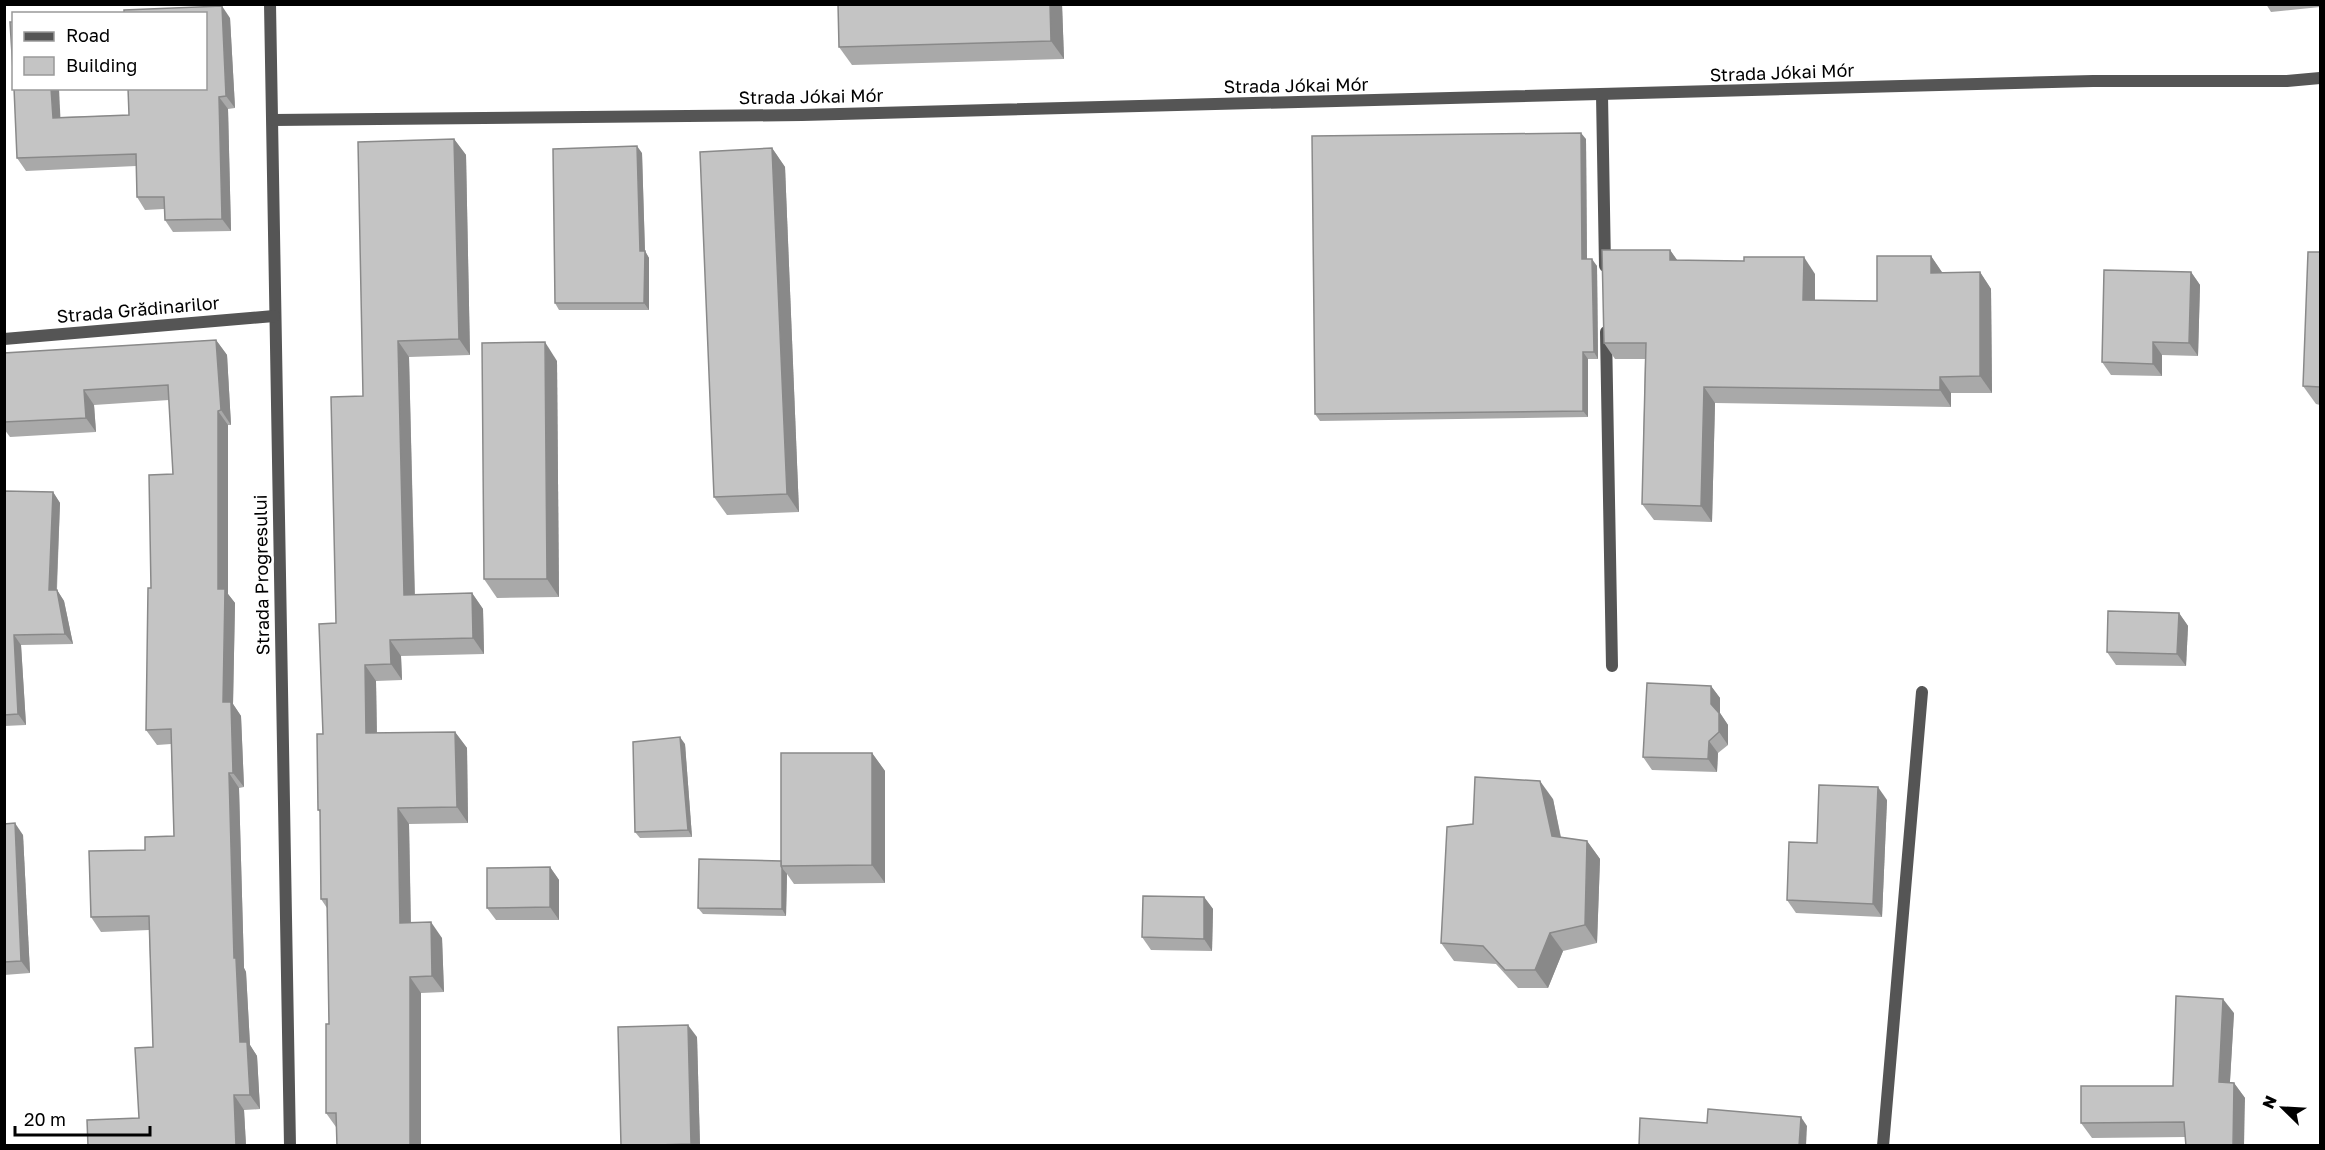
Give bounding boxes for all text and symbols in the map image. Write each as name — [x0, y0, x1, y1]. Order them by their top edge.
legend — [12, 12, 207, 90]
text: Road — [66, 24, 110, 46]
text: Building — [66, 54, 137, 76]
street label: Strada Jókai Mór — [1709, 58, 1855, 86]
street label: Strada Jókai Mór — [1223, 73, 1369, 97]
street label: Strada Jókai Mór — [738, 84, 884, 108]
street label: Strada Grădinarilor — [56, 291, 220, 327]
street label: Strada Progresului — [249, 494, 273, 656]
north arrow — [2253, 1078, 2313, 1138]
text: N — [2258, 1092, 2281, 1112]
scale bar — [15, 1099, 150, 1137]
text: 20 m — [24, 1108, 66, 1130]

